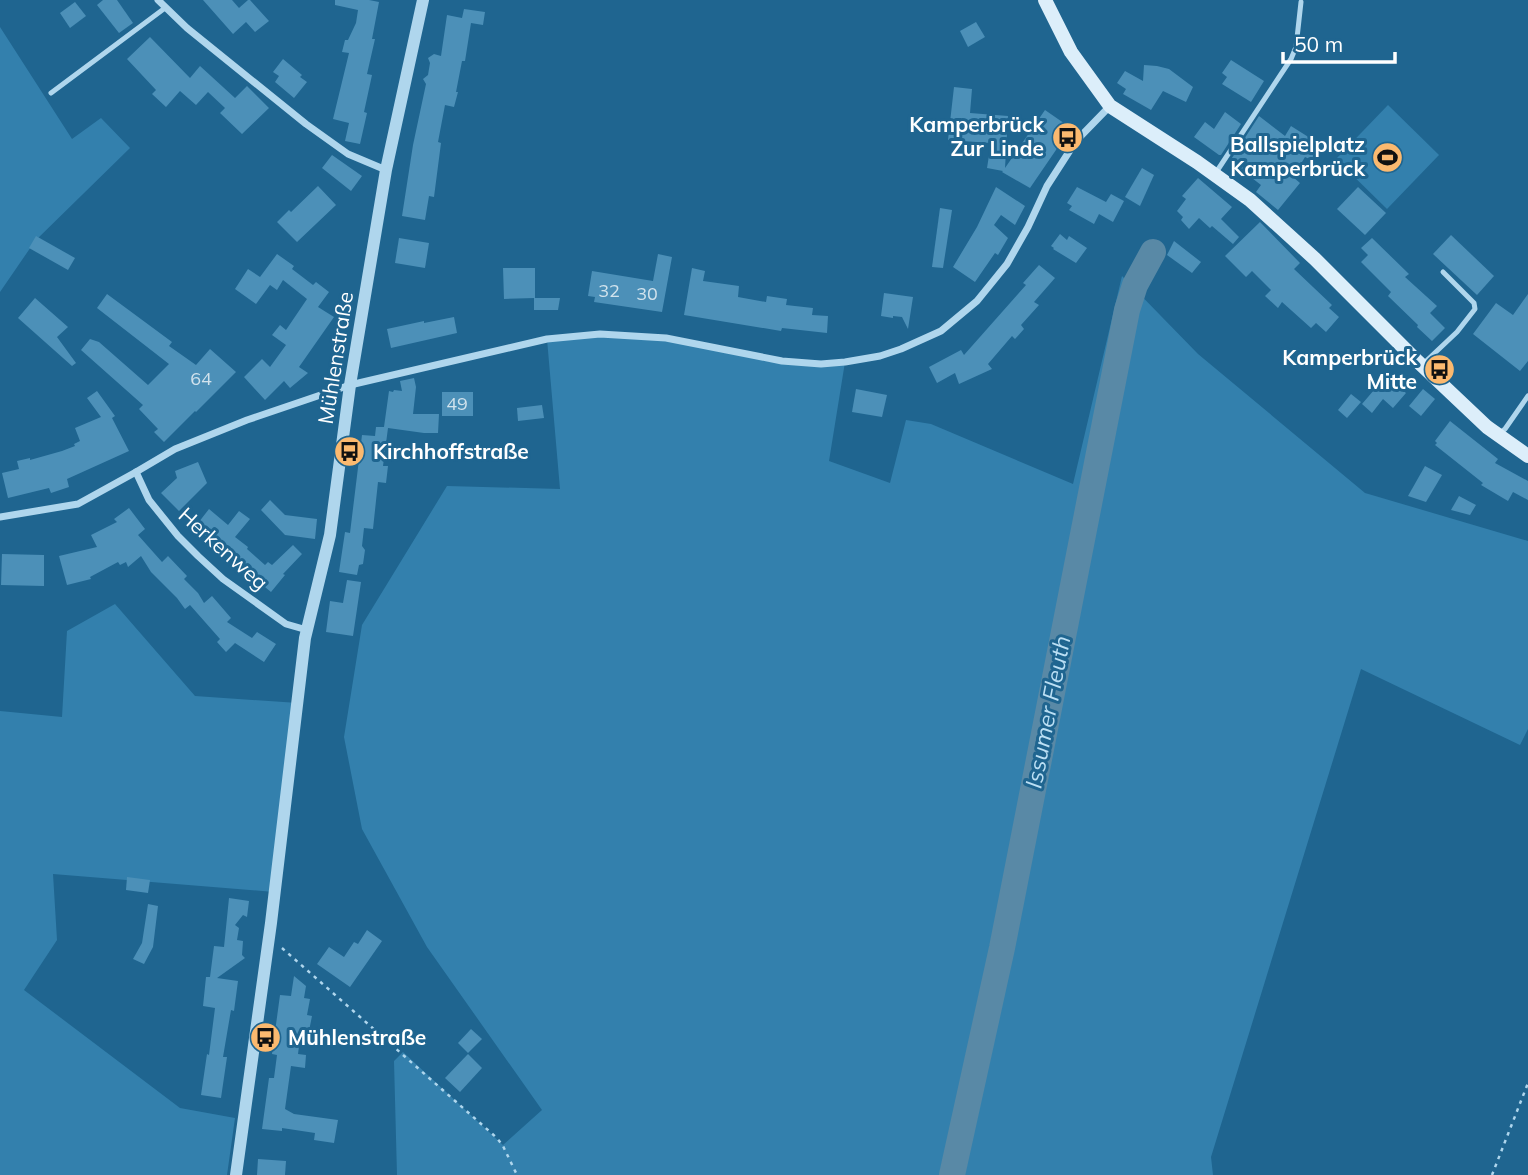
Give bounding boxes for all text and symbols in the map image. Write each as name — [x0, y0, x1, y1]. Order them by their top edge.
scale bar — [1283, 21, 1395, 65]
text: 50 m — [1294, 31, 1343, 57]
place label: Kamperbrück Zur Linde — [909, 111, 1044, 161]
bus stop icon: Kamperbrück Zur Linde — [1050, 120, 1084, 154]
place label: Ballspielplatz Kamperbrück — [1230, 131, 1365, 181]
sports icon: Ballspielplatz Kamperbrück — [1371, 140, 1405, 174]
house number: 32 — [598, 279, 620, 302]
house number: 30 — [636, 282, 658, 305]
street label: Mühlenstraße — [312, 290, 358, 426]
place label: Kamperbrück Mitte — [1282, 344, 1417, 394]
bus stop icon: Kamperbrück Mitte — [1423, 353, 1457, 387]
house number: 64 — [190, 367, 212, 390]
house number: 49 — [446, 392, 468, 415]
bus stop icon: Kirchhoffstraße — [333, 435, 367, 469]
place label: Kirchhoffstraße — [373, 438, 529, 464]
street label: Herkenweg — [174, 501, 274, 595]
water label: Issumer Fleuth — [1019, 633, 1077, 791]
bus stop icon: Mühlenstraße — [248, 1021, 282, 1055]
place label: Mühlenstraße — [288, 1024, 426, 1050]

